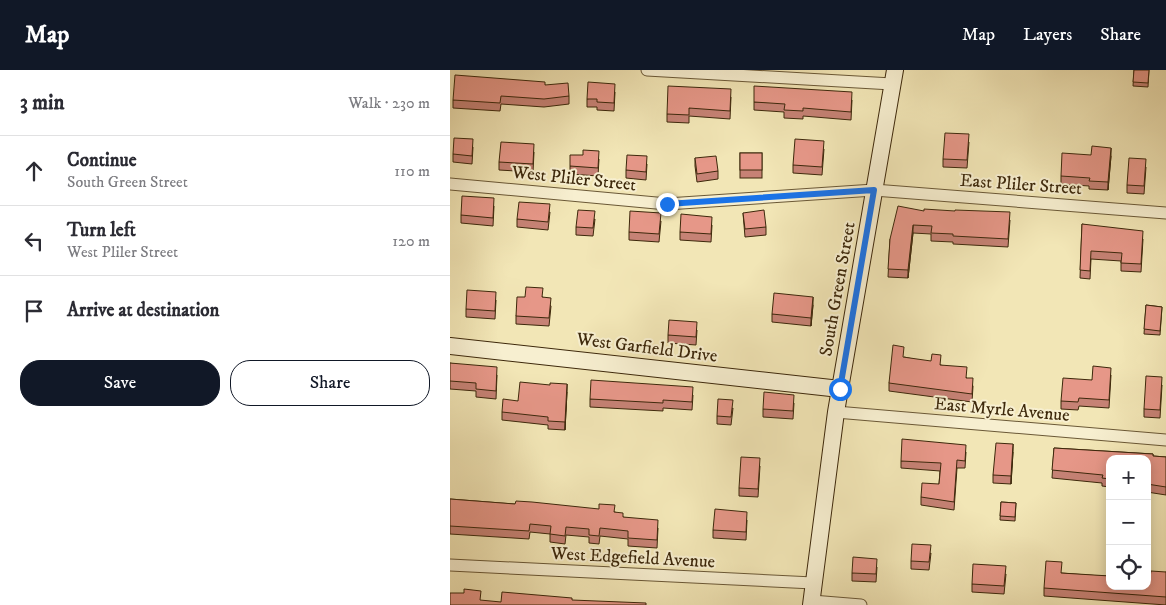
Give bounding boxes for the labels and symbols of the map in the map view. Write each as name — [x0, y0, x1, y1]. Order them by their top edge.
street label: West Pliler Street — [510, 161, 637, 196]
street label: East Pliler Street — [959, 170, 1083, 200]
route end — [656, 193, 679, 216]
street label: South Green Street — [815, 220, 861, 358]
street label: West Garfield Drive — [574, 328, 718, 368]
route start — [829, 378, 852, 401]
street label: East Myrle Avenue — [933, 393, 1071, 427]
street label: West Edgefield Avenue — [549, 543, 716, 573]

